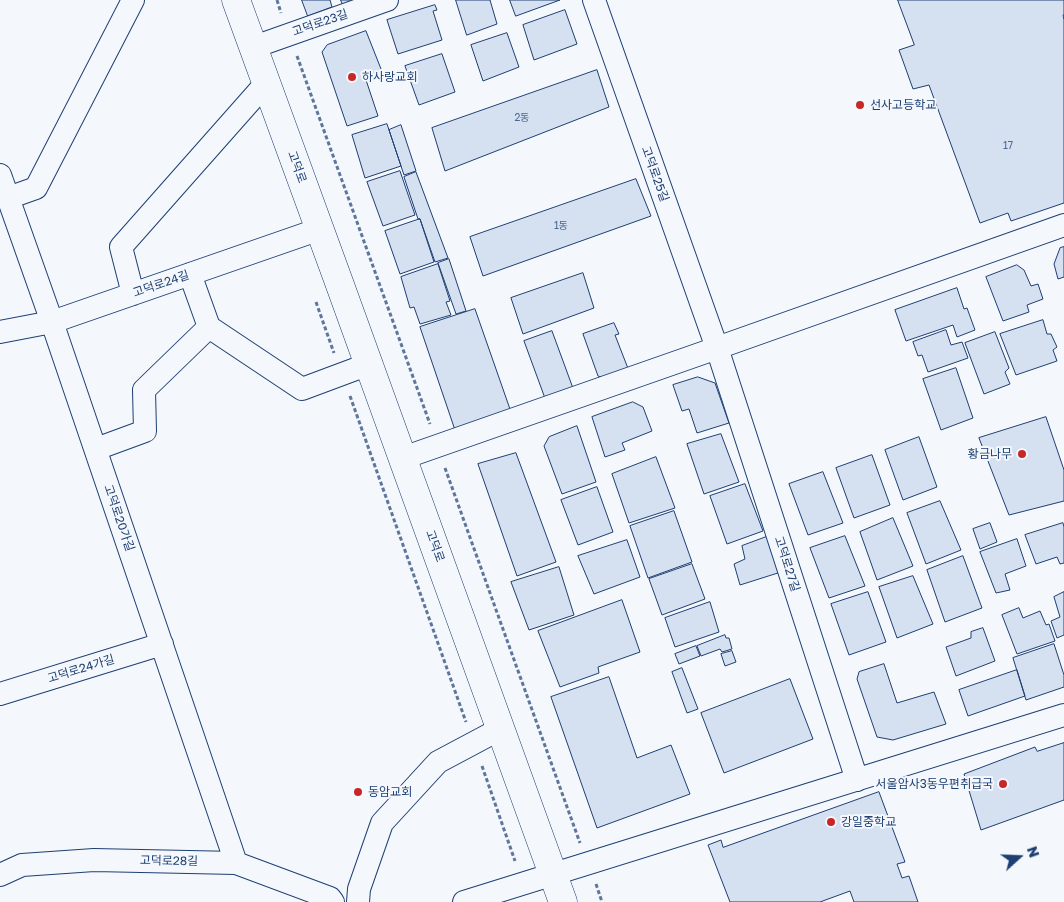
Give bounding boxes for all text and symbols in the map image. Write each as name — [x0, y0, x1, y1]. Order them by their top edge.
street label: 고덕로23길 — [290, 7, 350, 39]
place label: 하사랑교회 — [362, 70, 417, 84]
marker: 하사랑교회 — [346, 71, 358, 83]
place label: 선사고등학교 — [870, 98, 936, 112]
marker: 선사고등학교 — [854, 99, 866, 111]
house number: 2동 — [515, 112, 529, 124]
house number: 17 — [1003, 140, 1013, 152]
street label: 고덕로25길 — [638, 144, 672, 204]
street label: 고덕로 — [285, 149, 309, 185]
house number: 1동 — [554, 220, 568, 232]
street label: 고덕로24길 — [131, 268, 191, 300]
place label: 황금나무 — [968, 447, 1012, 461]
marker: 황금나무 — [1016, 448, 1028, 460]
street label: 고덕로20가길 — [101, 483, 137, 553]
street label: 고덕로 — [423, 528, 447, 564]
street label: 고덕로27길 — [771, 534, 803, 594]
street label: 고덕로24가길 — [46, 652, 116, 686]
place label: 서울암사3동우편취급국 — [876, 777, 993, 791]
marker: 서울암사3동우편취급국 — [997, 778, 1009, 790]
place label: 동암교회 — [368, 785, 412, 799]
marker: 동암교회 — [352, 786, 364, 798]
place label: 강일중학교 — [841, 815, 896, 829]
marker: 강일중학교 — [825, 816, 837, 828]
north arrow — [994, 832, 1044, 882]
text: N — [1024, 844, 1043, 860]
street label: 고덕로28길 — [140, 853, 198, 869]

